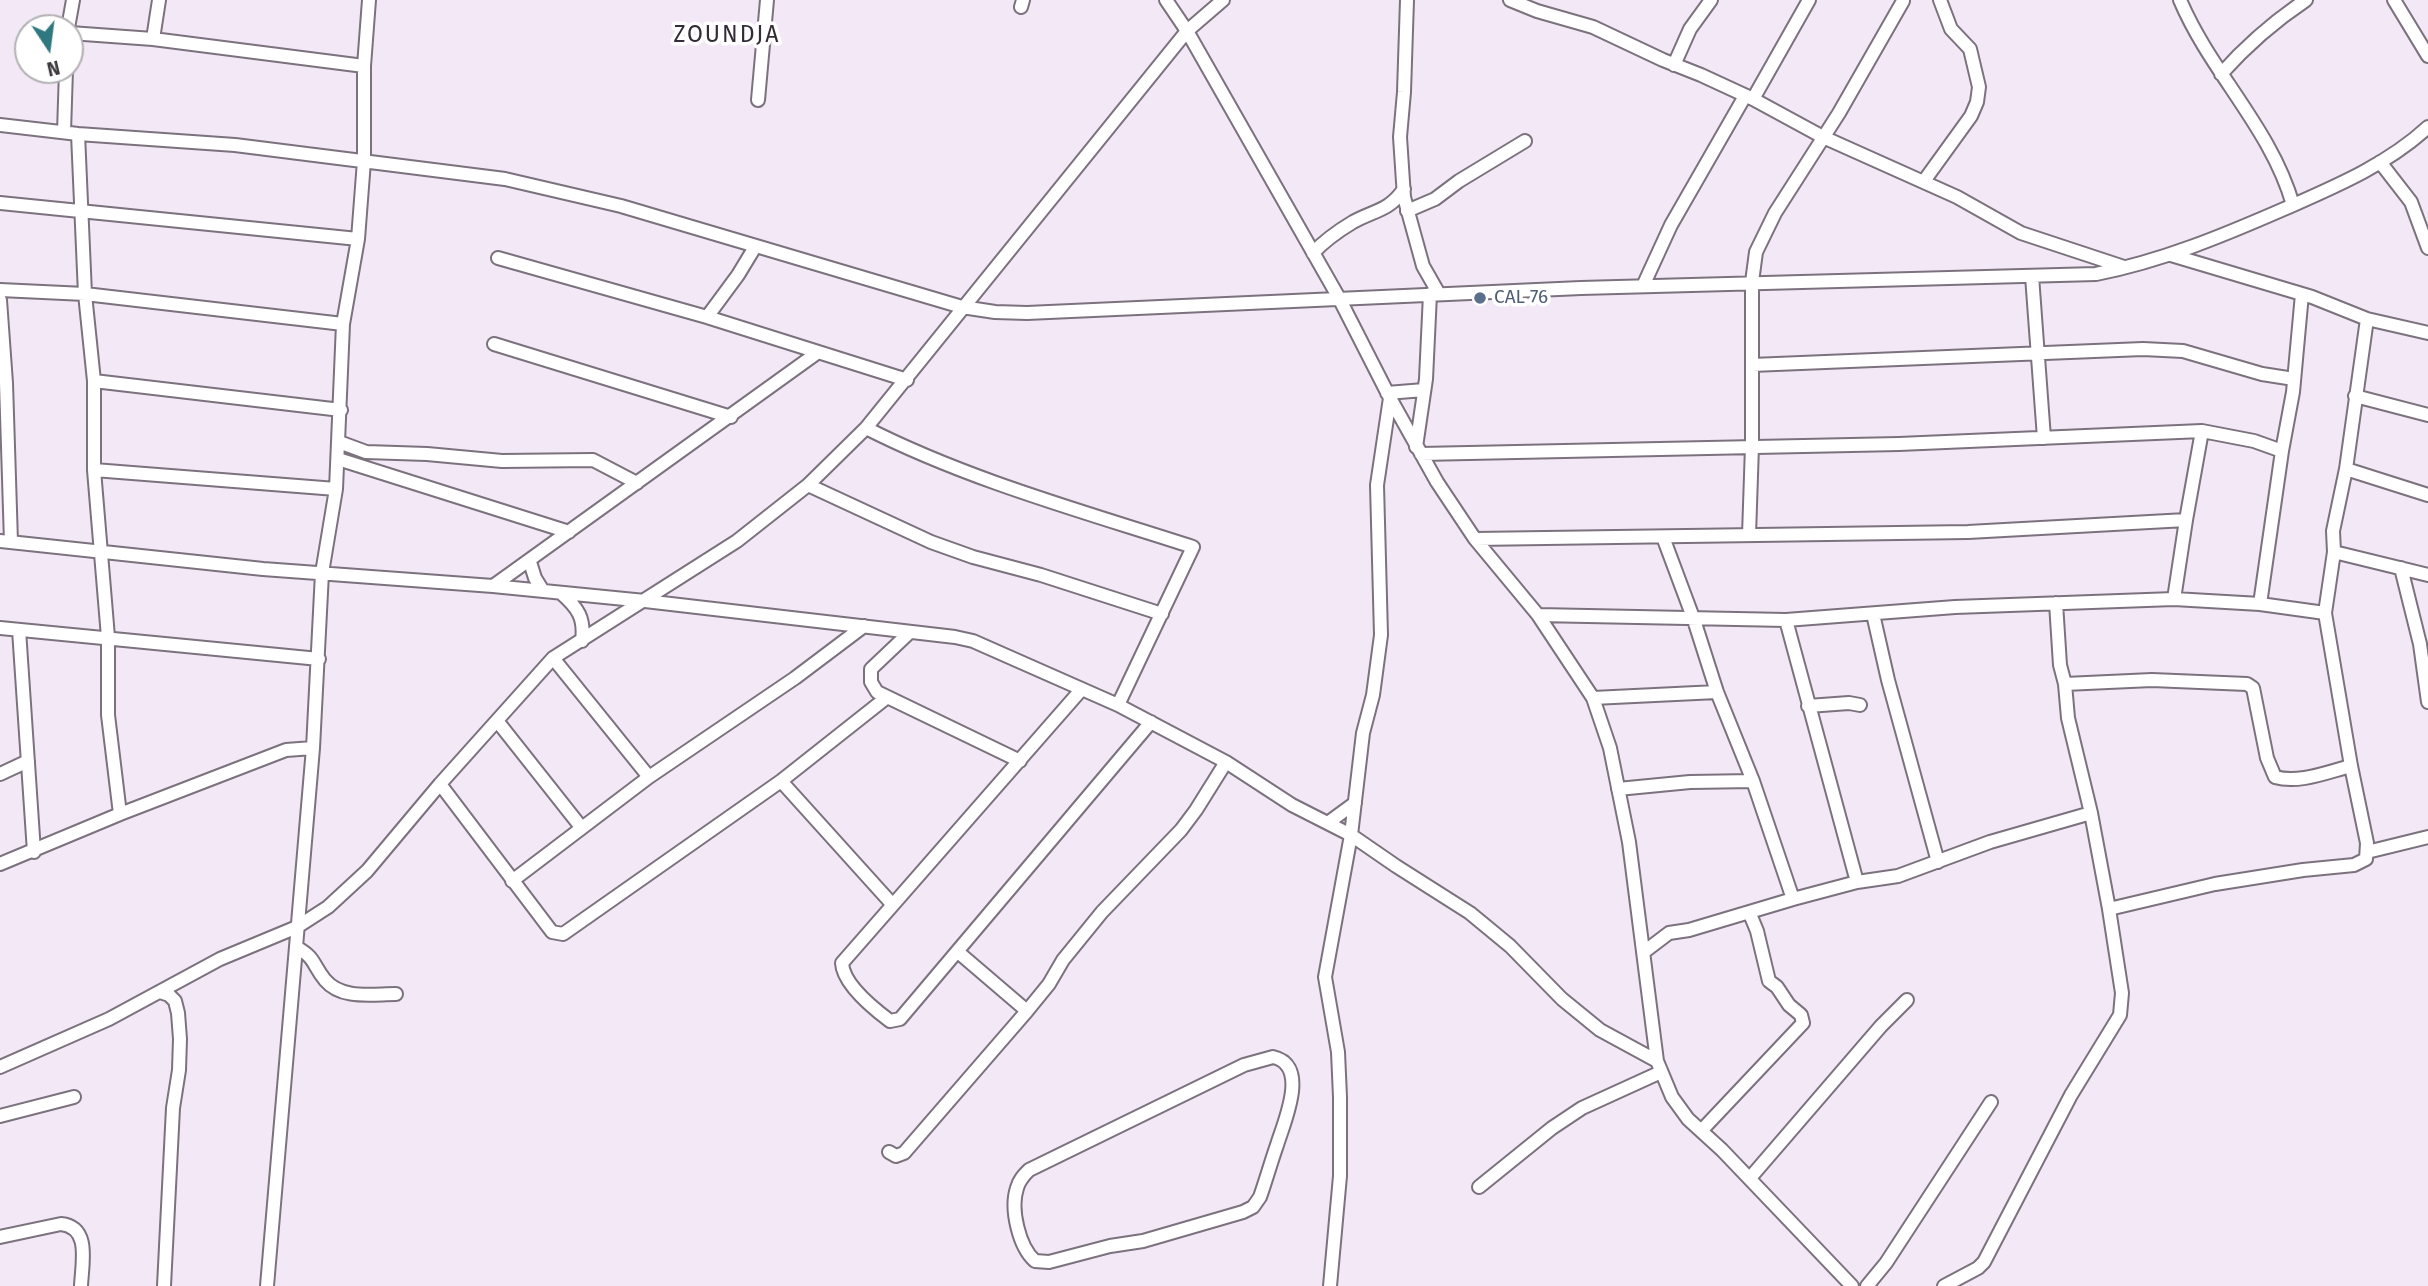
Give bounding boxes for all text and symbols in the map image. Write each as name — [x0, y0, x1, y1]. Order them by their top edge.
north arrow — [14, 14, 84, 84]
district label: ZOUNDJA — [674, 22, 780, 50]
text: N — [45, 55, 62, 81]
place label: CAL 76 — [1494, 287, 1548, 309]
marker: CAL 76 — [1472, 290, 1488, 306]

